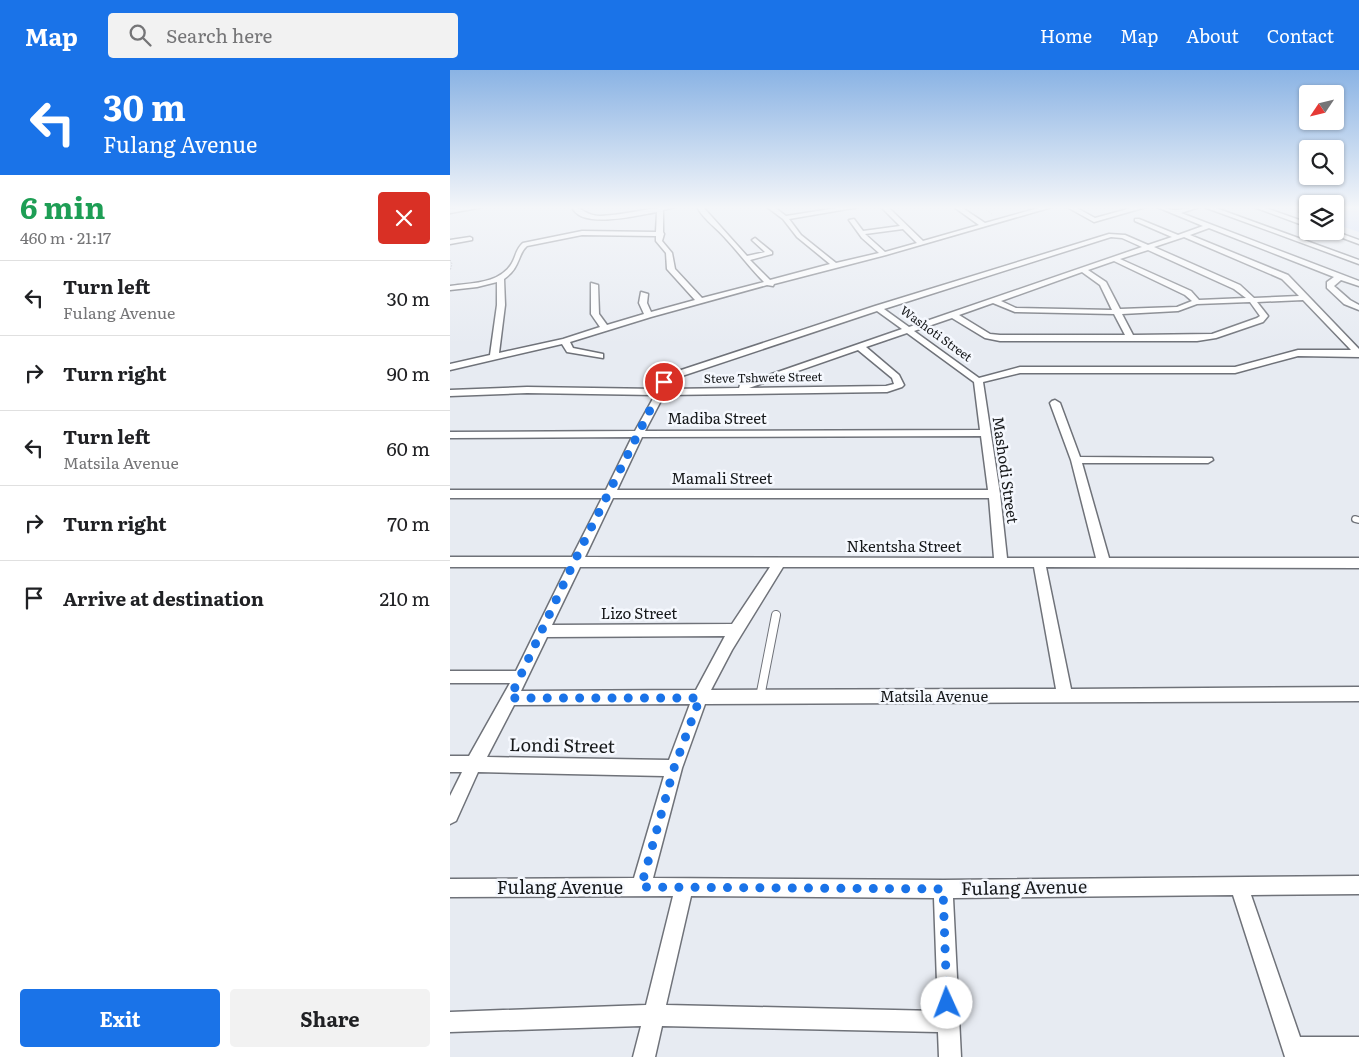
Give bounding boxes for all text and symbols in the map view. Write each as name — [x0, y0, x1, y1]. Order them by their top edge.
search box — [108, 13, 458, 58]
text: Map — [25, 18, 78, 53]
icon: search — [126, 21, 154, 49]
text: Search here — [166, 21, 272, 49]
text: Home — [1040, 22, 1092, 49]
text: Map — [1120, 22, 1158, 49]
text: About — [1186, 22, 1239, 49]
text: Contact — [1267, 22, 1334, 49]
text: 30 m — [103, 80, 186, 132]
north arrow — [1299, 85, 1344, 130]
map controls — [1299, 85, 1344, 240]
icon: left — [20, 90, 85, 155]
text: Fulang Avenue — [103, 127, 258, 160]
button: search — [1299, 140, 1344, 185]
text: 6 min — [20, 184, 105, 228]
button: close — [378, 192, 430, 244]
button: layers — [1299, 195, 1344, 240]
text: 460 m · 21:17 — [20, 225, 111, 249]
text: Turn left — [63, 272, 150, 300]
icon: left — [20, 284, 48, 312]
text: 30 m — [386, 284, 430, 312]
text: Fulang Avenue — [63, 300, 175, 324]
street label: Washoti Street — [897, 301, 976, 366]
icon: right — [20, 359, 48, 387]
text: Turn right — [63, 359, 167, 387]
text: 90 m — [387, 359, 430, 387]
pin — [643, 361, 685, 403]
street label: Steve Tshwete Street — [704, 367, 822, 387]
icon: arrive — [650, 368, 678, 396]
street label: Madiba Street — [667, 406, 767, 429]
street label: Mashodi Street — [988, 415, 1025, 525]
text: Turn left — [63, 422, 150, 450]
icon: left — [20, 434, 48, 462]
text: 60 m — [387, 434, 430, 462]
text: Matsila Avenue — [63, 450, 179, 474]
street label: Mamali Street — [671, 466, 773, 489]
icon: right — [20, 509, 48, 537]
text: Turn right — [63, 509, 167, 537]
text: 70 m — [387, 509, 430, 537]
street label: Nkentsha Street — [847, 534, 961, 557]
icon: arrive — [20, 584, 48, 612]
text: Arrive at destination — [63, 584, 264, 612]
text: 210 m — [379, 584, 430, 612]
street label: Lizo Street — [601, 601, 677, 624]
street label: Matsila Avenue — [880, 684, 989, 707]
street label: Londi Street — [509, 730, 616, 759]
street label: Fulang Avenue — [961, 872, 1087, 901]
street label: Fulang Avenue — [497, 873, 623, 900]
position arrow — [920, 976, 972, 1028]
button: Exit — [20, 989, 220, 1047]
button: Share — [230, 989, 430, 1047]

